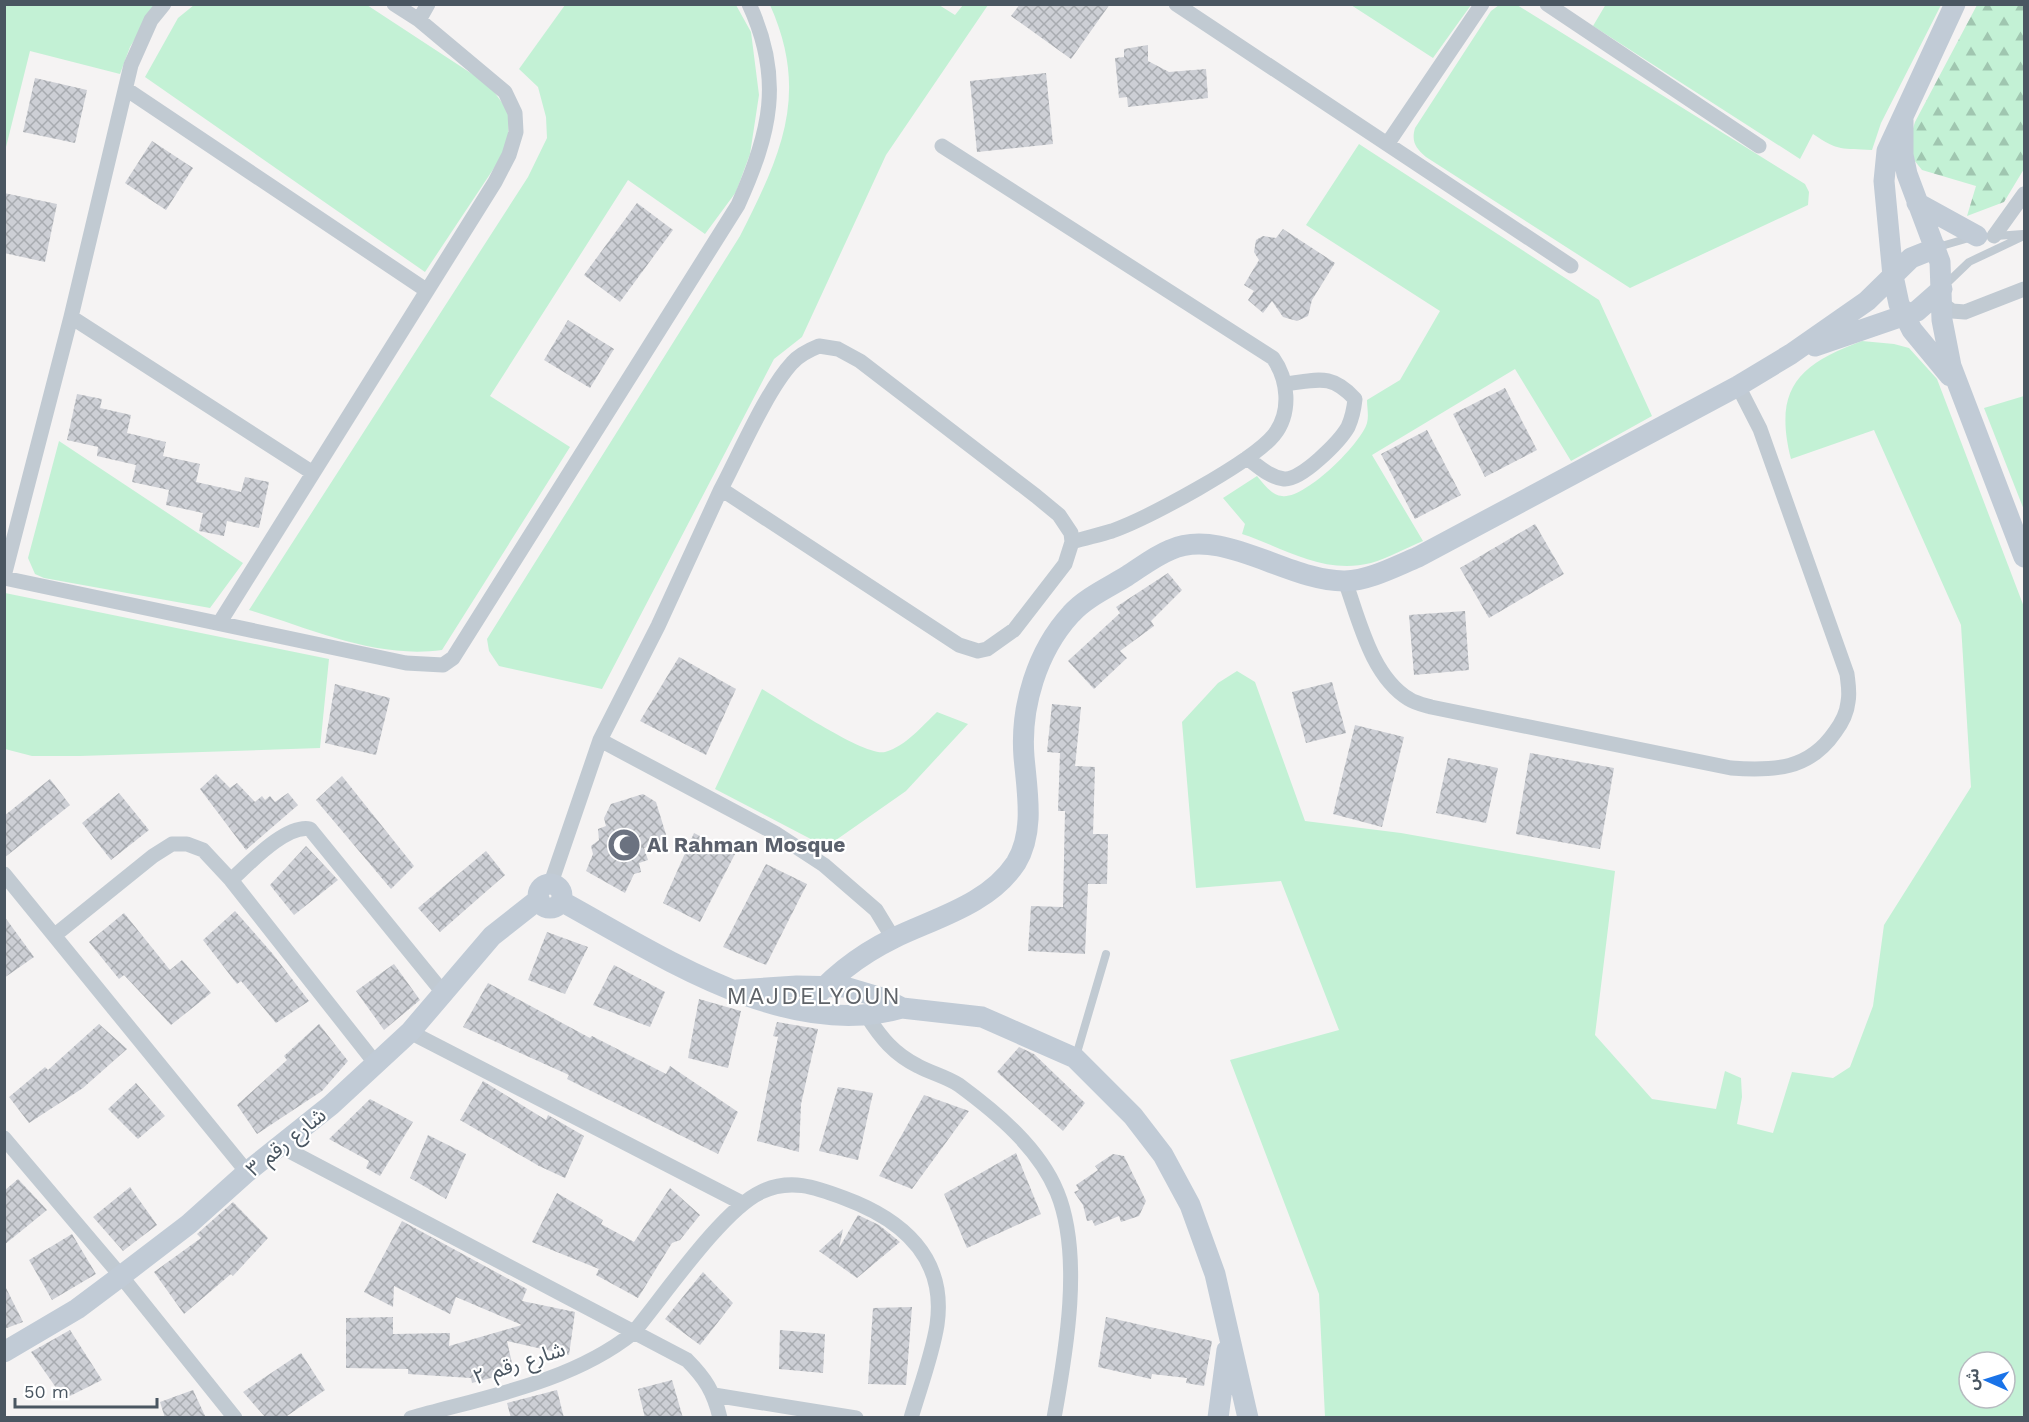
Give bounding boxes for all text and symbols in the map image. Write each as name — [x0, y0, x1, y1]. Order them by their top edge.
mosque icon: Al Rahman Mosque — [606, 827, 642, 863]
place label: Al Rahman Mosque — [647, 832, 845, 857]
district label: MAJDELYOUN — [727, 982, 901, 1010]
street label: شارع رقم ٣ — [241, 1102, 333, 1184]
street label: شارع رقم ٢ — [470, 1336, 569, 1392]
north arrow — [1957, 1350, 2017, 1410]
text: ش — [1962, 1368, 1983, 1391]
scale bar — [15, 1371, 158, 1409]
text: 50 m — [24, 1381, 69, 1402]

